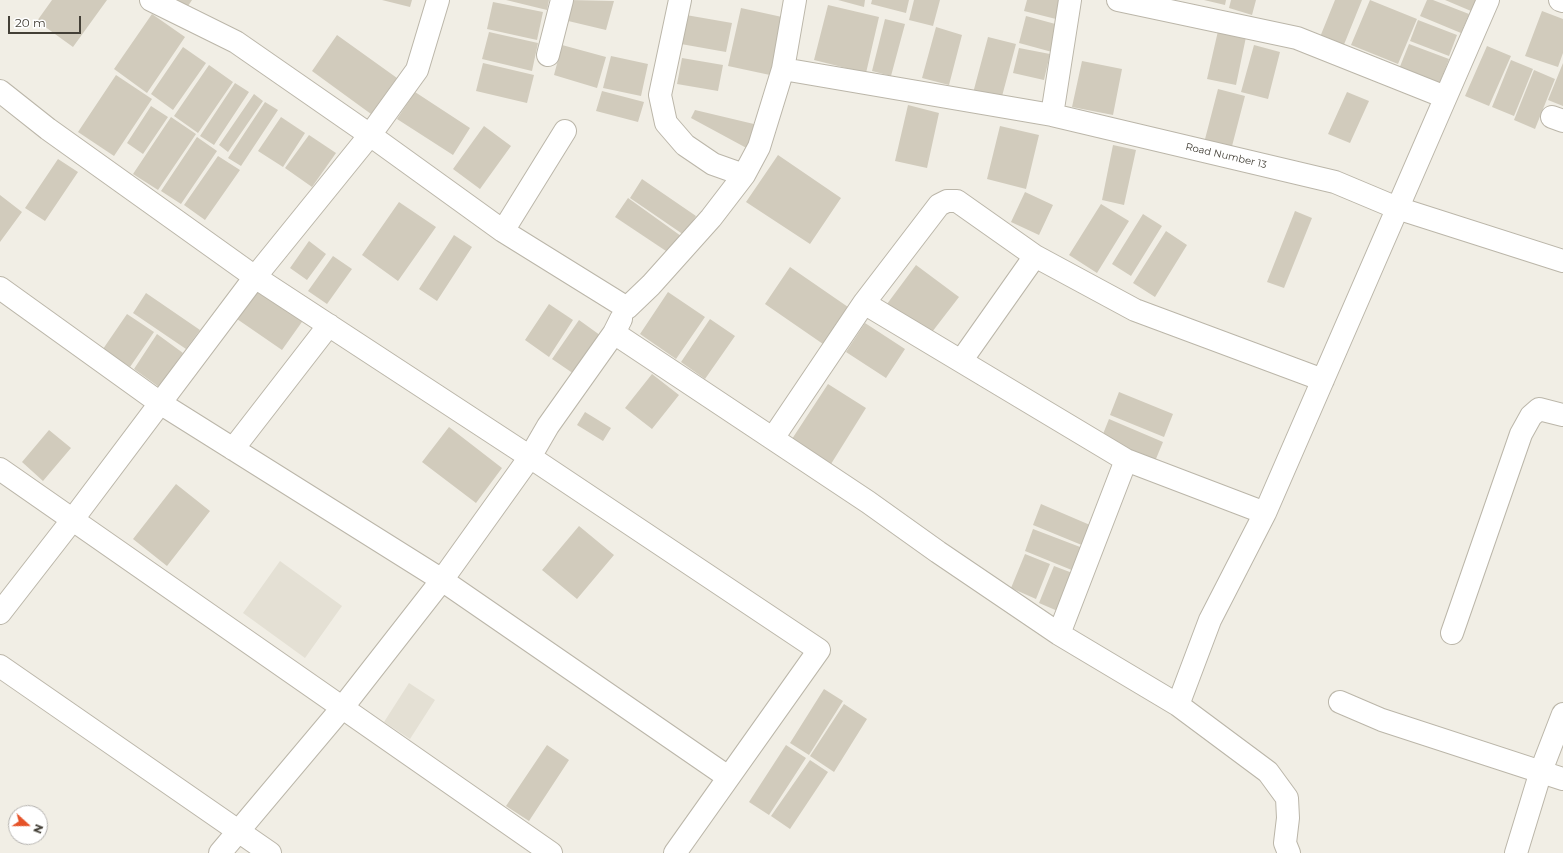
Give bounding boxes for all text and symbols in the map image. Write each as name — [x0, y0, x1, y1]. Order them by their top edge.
scale bar — [10, 8, 83, 34]
text: 20 m — [15, 15, 46, 30]
street label: Road Number 13 — [1184, 141, 1268, 171]
north arrow — [8, 805, 48, 845]
text: N — [30, 822, 46, 836]

